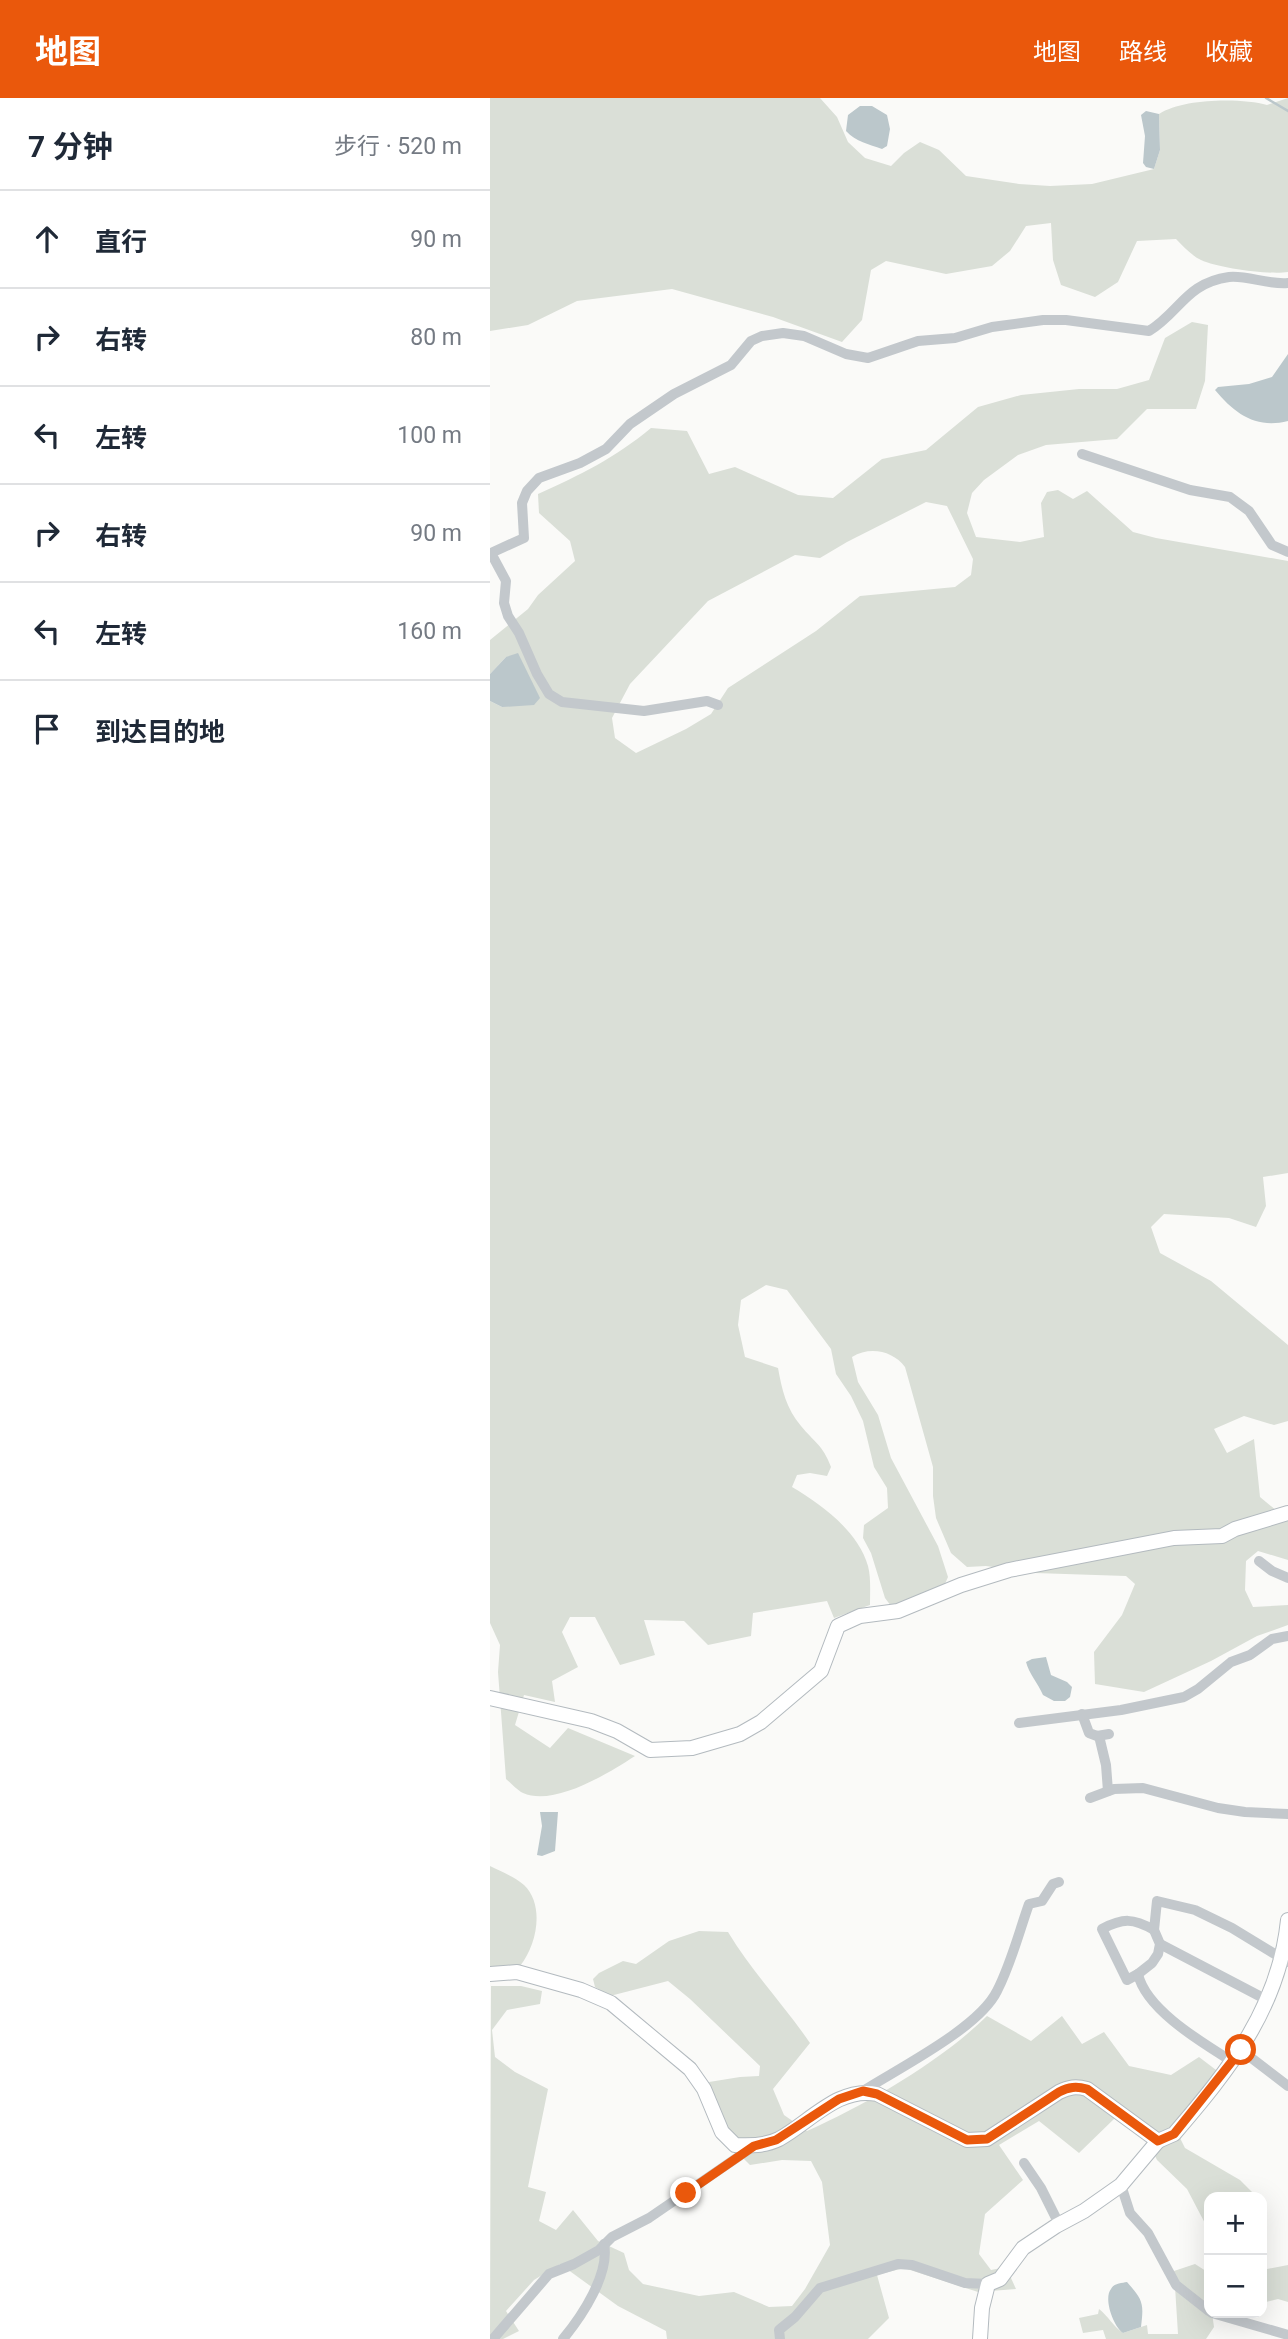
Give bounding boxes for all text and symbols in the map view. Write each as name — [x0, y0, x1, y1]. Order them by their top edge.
text: 地图 — [35, 32, 101, 71]
text: 地图 — [1033, 38, 1081, 66]
text: 路线 — [1119, 38, 1167, 66]
text: 收藏 — [1205, 38, 1253, 66]
text: 7 分钟 — [28, 129, 113, 164]
text: 步行 · 520 m — [334, 133, 462, 160]
icon: ahead — [28, 220, 66, 258]
text: 90 m — [410, 226, 462, 253]
text: 直行 — [95, 227, 147, 257]
icon: right — [28, 318, 66, 356]
text: 80 m — [410, 324, 462, 351]
text: 右转 — [95, 325, 147, 355]
icon: left — [28, 416, 66, 454]
text: 100 m — [397, 422, 462, 449]
text: 左转 — [95, 423, 147, 453]
icon: right — [28, 514, 66, 552]
text: 90 m — [410, 520, 462, 547]
text: 右转 — [95, 521, 147, 551]
icon: left — [28, 612, 66, 650]
text: 160 m — [397, 618, 462, 645]
text: 左转 — [95, 619, 147, 649]
icon: arrive — [28, 710, 66, 748]
text: 到达目的地 — [95, 717, 225, 747]
route start — [1225, 2034, 1256, 2065]
route end — [670, 2177, 701, 2208]
map controls — [1204, 2192, 1267, 2318]
button: + — [1204, 2192, 1267, 2255]
button: − — [1204, 2255, 1267, 2318]

